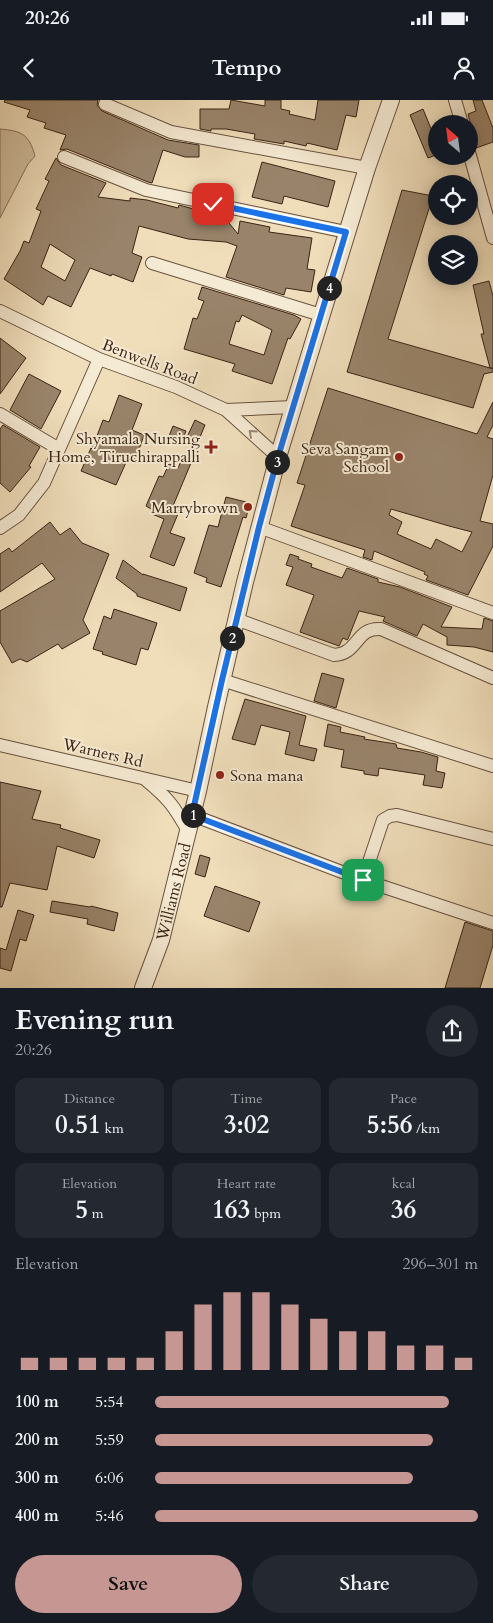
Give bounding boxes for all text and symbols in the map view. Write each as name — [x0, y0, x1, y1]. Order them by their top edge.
text: 20:26 — [25, 5, 69, 31]
text: Tempo — [212, 53, 281, 83]
icon: back — [15, 54, 43, 82]
icon: person — [450, 54, 478, 82]
north arrow — [428, 115, 478, 165]
map controls — [428, 115, 478, 285]
button: locate — [428, 175, 478, 225]
pin — [192, 183, 234, 225]
icon: check — [199, 190, 227, 218]
button: layers — [428, 235, 478, 285]
pin: 4 — [316, 276, 342, 300]
text: 4 — [326, 279, 333, 298]
street label: Benwells Road — [99, 334, 201, 390]
place label: Shyamala Nursing Home, Tiruchirappalli — [48, 428, 200, 468]
one-way arrow — [248, 430, 257, 439]
place label: Seva Sangam School — [301, 438, 389, 478]
marker: Shyamala Nursing Home, Tiruchirappalli — [204, 440, 218, 454]
pin: 3 — [264, 450, 290, 474]
marker: Seva Sangam School — [393, 451, 405, 463]
text: 3 — [274, 453, 281, 472]
place label: Marrybrown — [151, 497, 238, 519]
marker: Marrybrown — [242, 501, 254, 513]
pin: 2 — [220, 626, 244, 650]
text: 2 — [229, 629, 236, 648]
street label: Warners Rd — [59, 733, 146, 773]
place label: Sona mana — [230, 765, 304, 787]
marker: Sona mana — [214, 769, 226, 781]
pin: 1 — [180, 802, 206, 828]
text: 1 — [190, 806, 197, 825]
street label: Williams Road — [151, 840, 197, 944]
pin — [342, 859, 384, 901]
icon: arrive — [349, 866, 377, 894]
text: Evening run — [15, 1001, 174, 1039]
button: share — [426, 1005, 478, 1057]
text: 20:26 — [15, 1039, 52, 1061]
text: Distance — [64, 1089, 115, 1108]
text: Time — [230, 1089, 263, 1108]
text: Pace — [390, 1089, 417, 1108]
text: 0.51 — [55, 1108, 101, 1142]
text: 3:02 — [224, 1108, 269, 1142]
text: 5:56 — [367, 1108, 413, 1142]
text: km — [101, 1119, 124, 1138]
text: /km — [413, 1119, 440, 1138]
text: Elevation — [62, 1174, 117, 1193]
text: Heart rate — [217, 1174, 276, 1193]
text: kcal — [392, 1174, 415, 1193]
text: 5 — [75, 1193, 88, 1227]
text: 163 — [212, 1193, 250, 1227]
text: 36 — [391, 1193, 416, 1227]
text: m — [88, 1204, 104, 1223]
text: bpm — [250, 1204, 281, 1223]
text: Elevation — [15, 1253, 79, 1275]
text: 296–301 m — [402, 1253, 478, 1275]
text: 100 m — [15, 1391, 59, 1413]
text: 5:54 — [95, 1391, 124, 1413]
text: 200 m — [15, 1429, 59, 1451]
text: 5:59 — [95, 1429, 124, 1451]
text: 300 m — [15, 1467, 59, 1489]
text: 6:06 — [95, 1467, 124, 1489]
text: 400 m — [15, 1505, 59, 1527]
text: 5:46 — [95, 1505, 124, 1527]
button: Save — [15, 1555, 242, 1613]
button: Share — [252, 1555, 478, 1613]

